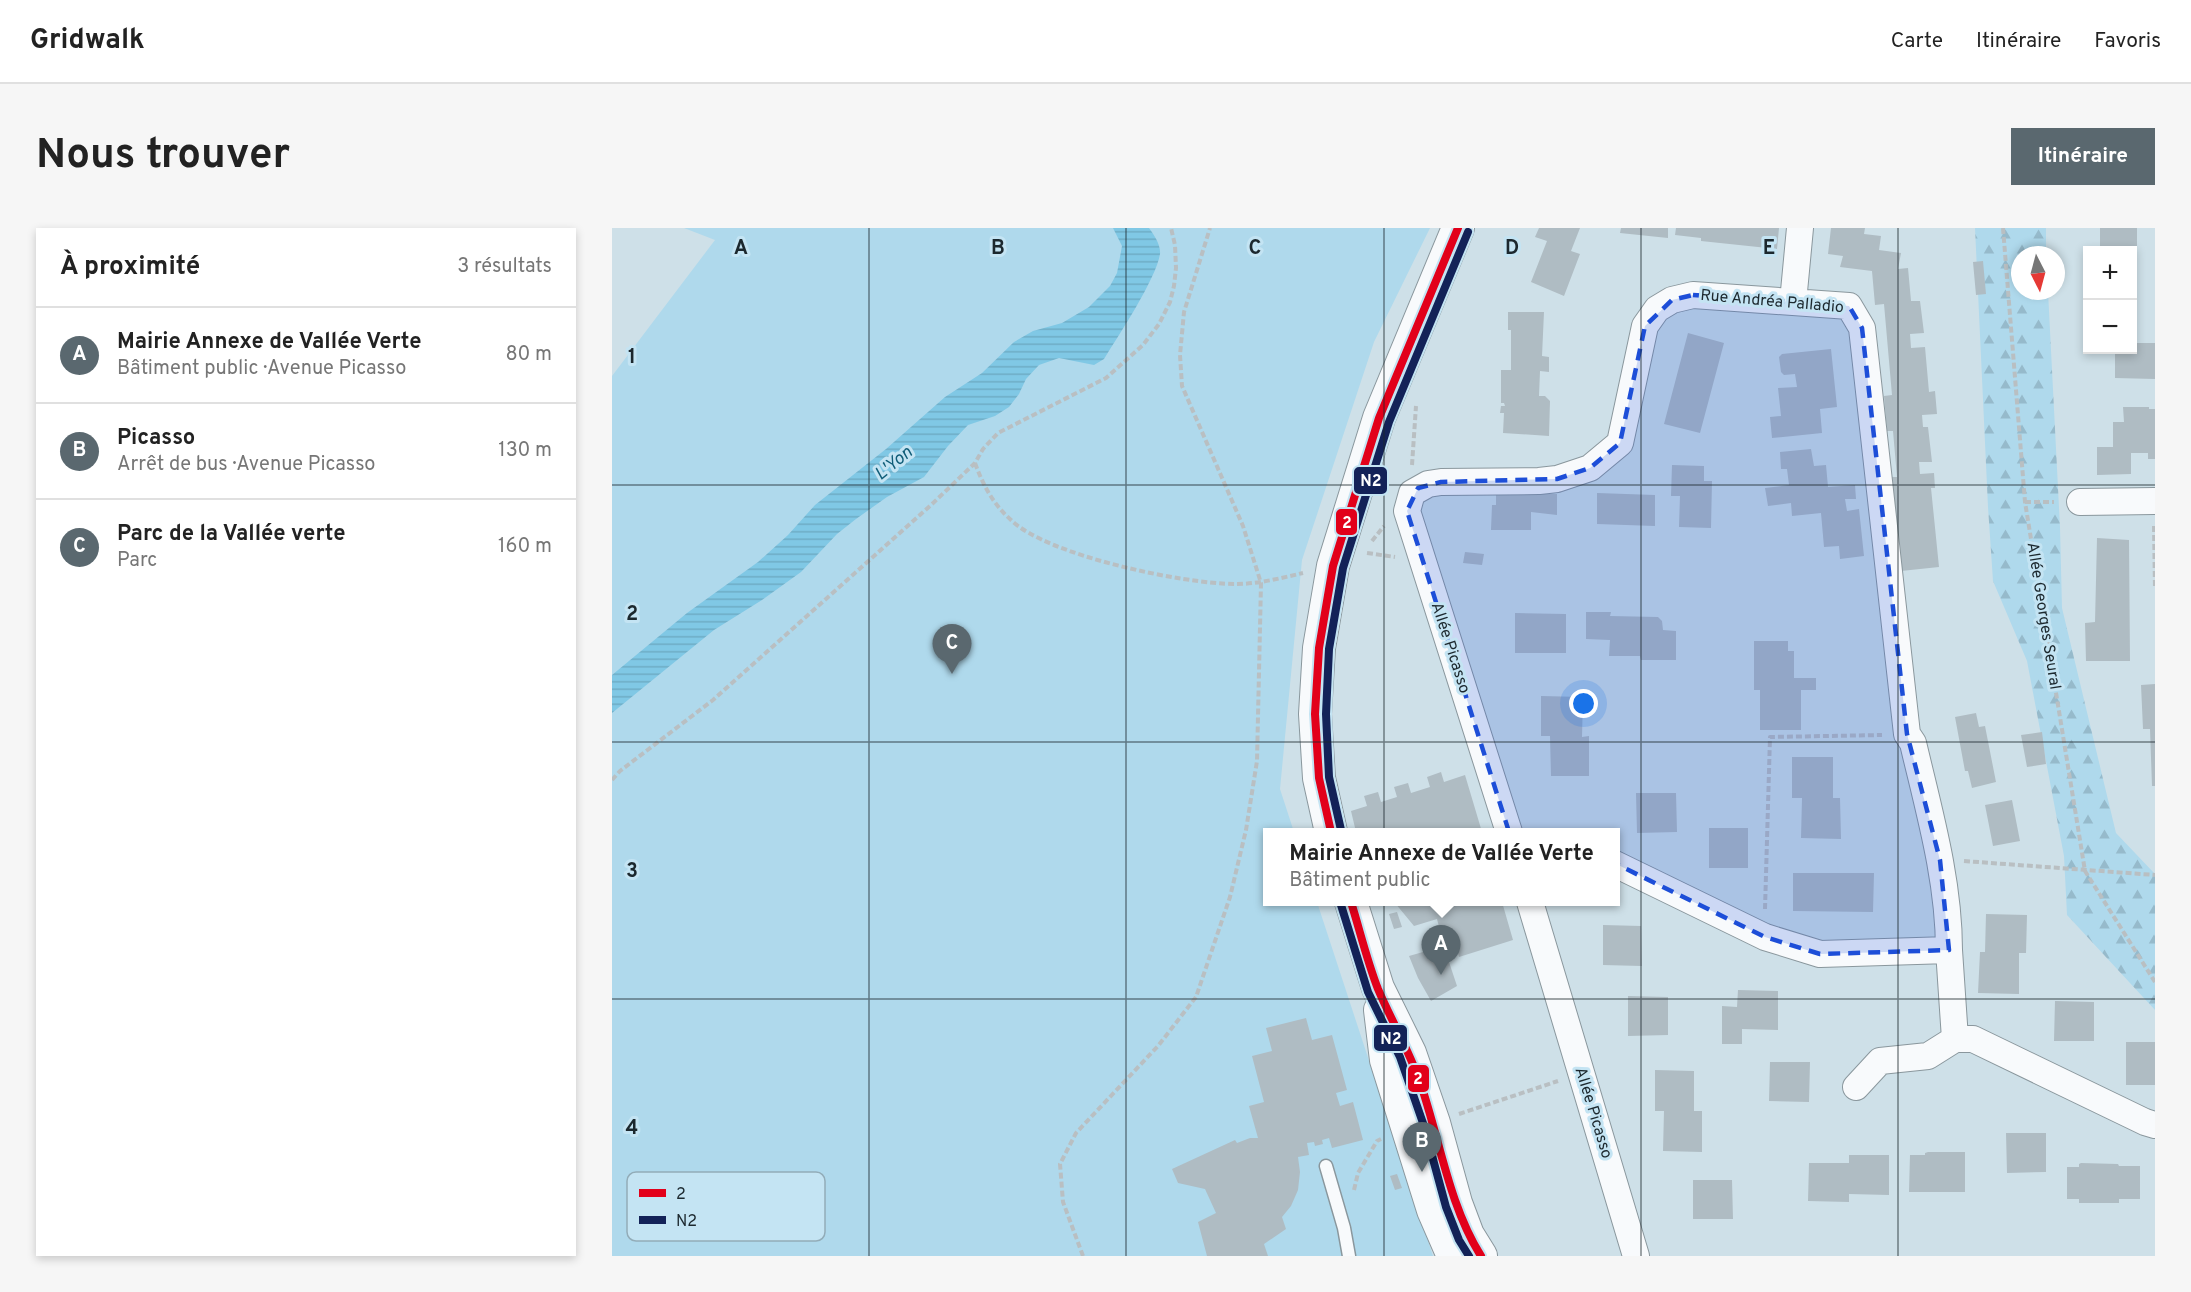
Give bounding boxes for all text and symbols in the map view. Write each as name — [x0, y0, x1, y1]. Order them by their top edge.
text: Gridwalk — [30, 23, 145, 59]
text: Carte — [1891, 28, 1943, 55]
text: Itinéraire — [1976, 28, 2061, 55]
text: Favoris — [2094, 28, 2161, 55]
button: Itinéraire — [2011, 128, 2155, 185]
text: Nous trouver — [36, 130, 290, 183]
text: A — [734, 236, 748, 262]
text: B — [991, 236, 1005, 262]
text: C — [1249, 236, 1261, 262]
text: D — [1505, 236, 1519, 262]
text: E — [1763, 236, 1775, 262]
north arrow — [2011, 246, 2065, 300]
map controls — [2083, 246, 2137, 354]
button: + — [2083, 246, 2137, 300]
text: À proximité — [60, 251, 200, 284]
text: 3 résultats — [457, 254, 552, 280]
street label: Rue Andréa Palladio — [1699, 286, 1845, 318]
button: − — [2083, 300, 2137, 354]
text: Mairie Annexe de Vallée Verte — [117, 329, 422, 356]
text: A — [72, 342, 87, 368]
text: 80 m — [506, 342, 552, 368]
text: 1 — [628, 345, 636, 371]
text: Bâtiment public · Avenue Picasso — [117, 356, 406, 382]
text: Picasso — [117, 425, 195, 452]
text: B — [73, 438, 86, 464]
text: 130 m — [498, 438, 552, 464]
water label: L'Yon — [870, 442, 918, 486]
text: Arrêt de bus · Avenue Picasso — [117, 452, 376, 478]
line badge: N2 — [1353, 466, 1388, 495]
text: N2 — [1360, 472, 1382, 492]
line badge: 2 — [1335, 508, 1358, 536]
text: 2 — [1342, 514, 1352, 534]
text: Parc de la Vallée verte — [117, 521, 345, 548]
text: C — [73, 534, 86, 560]
text: 160 m — [498, 534, 552, 560]
street label: Allée Georges Seural — [2021, 541, 2065, 691]
text: Parc — [117, 548, 157, 574]
street label: Allée Picasso — [1426, 600, 1474, 696]
text: 2 — [626, 602, 638, 628]
pin: C — [932, 624, 972, 674]
your location — [1569, 689, 1598, 718]
popup — [1263, 828, 1620, 906]
text: Mairie Annexe de Vallée Verte — [1289, 841, 1594, 868]
text: 3 — [626, 859, 638, 885]
text: Bâtiment public — [1289, 868, 1431, 894]
pin: A — [1422, 926, 1460, 975]
line badge: N2 — [1373, 1024, 1408, 1052]
text: N2 — [1380, 1030, 1402, 1050]
line badge: 2 — [1407, 1064, 1430, 1093]
street label: Allée Picasso — [1570, 1065, 1616, 1161]
text: 2 — [1413, 1070, 1423, 1090]
text: 4 — [626, 1116, 638, 1142]
pin: B — [1402, 1122, 1442, 1172]
legend — [627, 1172, 825, 1241]
text: 2 — [676, 1185, 686, 1205]
text: N2 — [676, 1212, 697, 1232]

